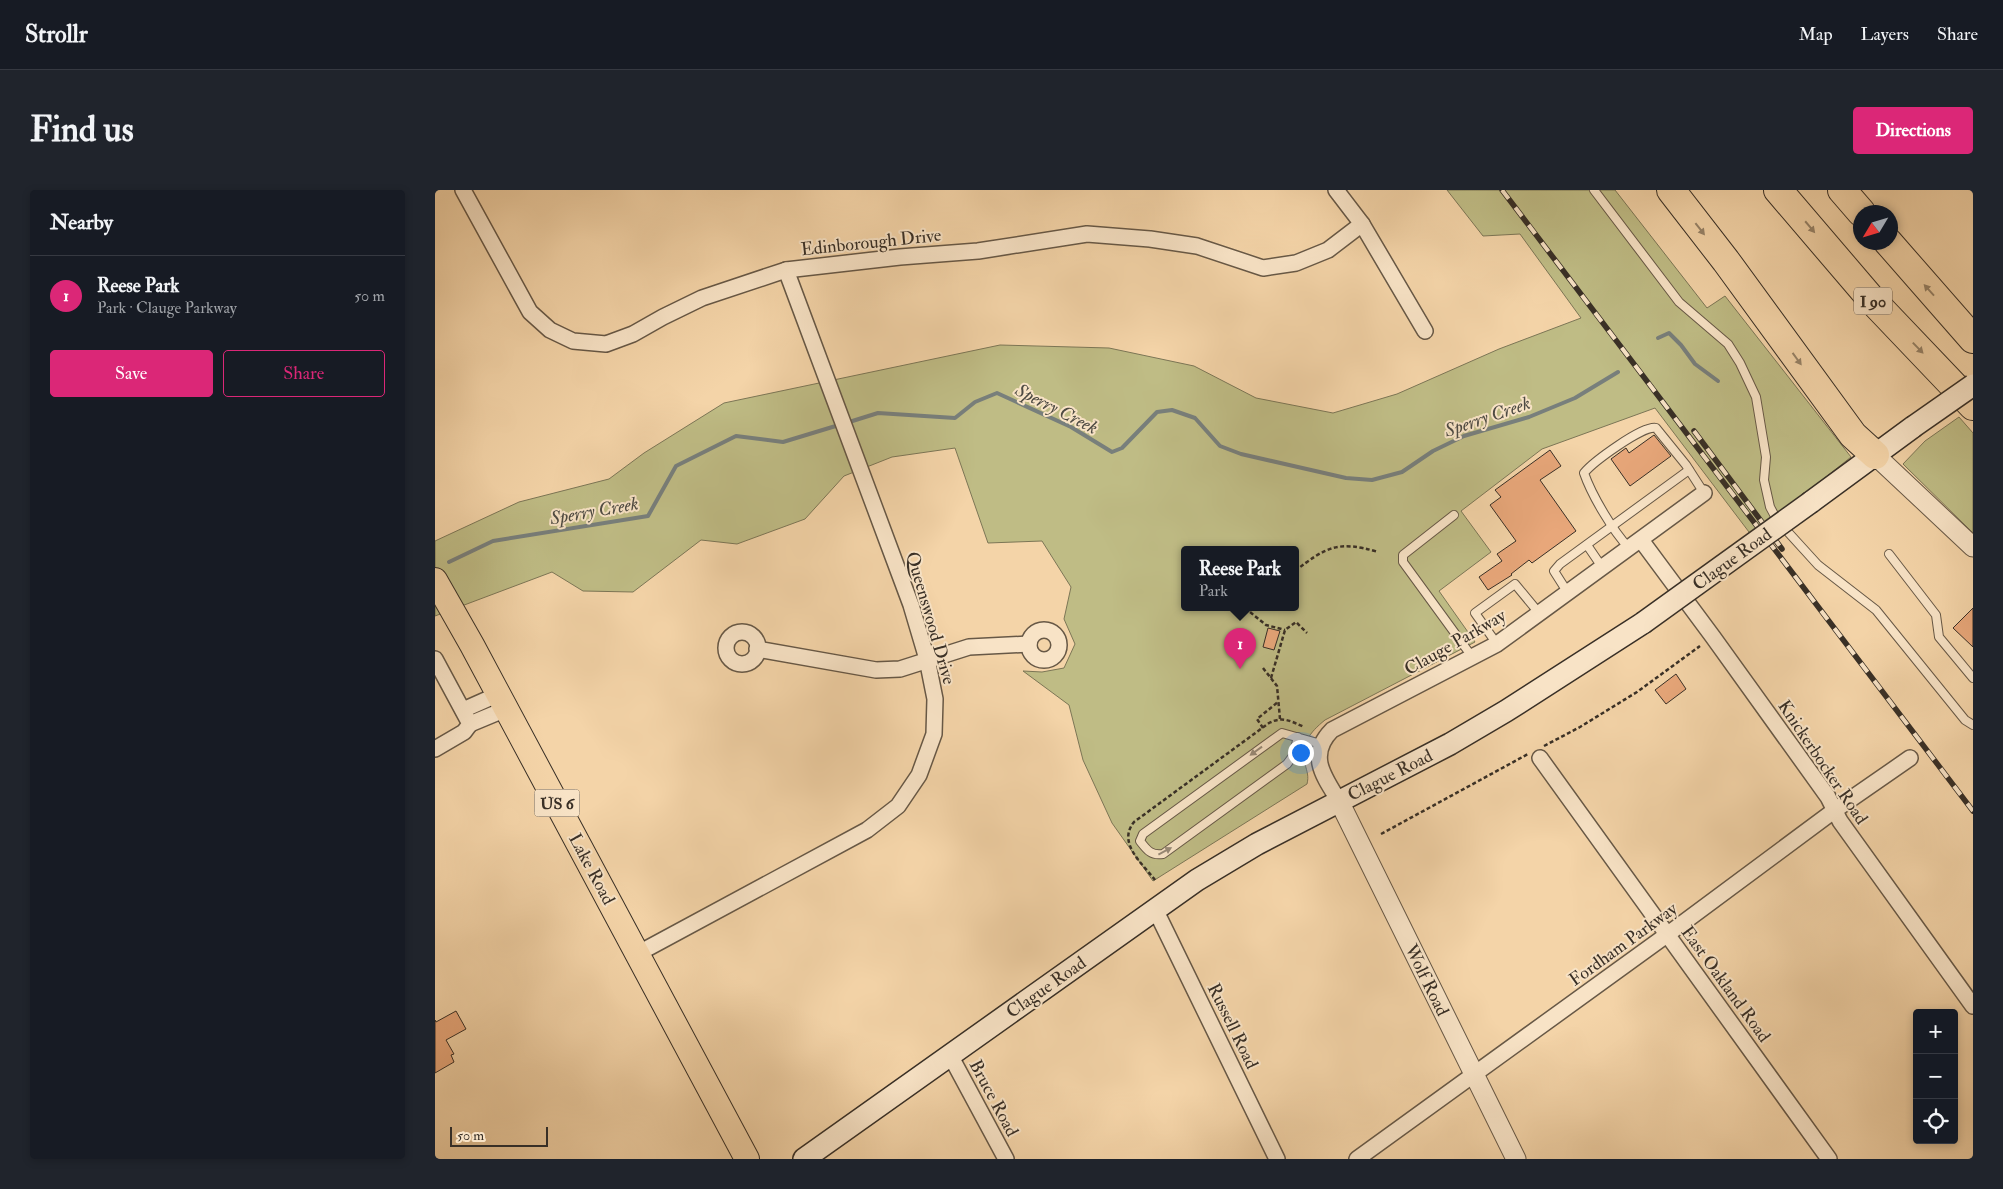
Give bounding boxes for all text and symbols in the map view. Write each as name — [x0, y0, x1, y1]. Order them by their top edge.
text: Strollr — [25, 19, 88, 50]
text: Map — [1799, 23, 1833, 46]
text: Layers — [1861, 23, 1909, 46]
text: Share — [1937, 23, 1978, 46]
button: Directions — [1853, 107, 1973, 154]
text: Find us — [30, 108, 134, 152]
north arrow — [1853, 205, 1898, 250]
text: Nearby — [50, 209, 113, 236]
one-way arrow — [1804, 220, 1815, 233]
one-way arrow — [1695, 222, 1706, 235]
street label: Edinborough Drive — [800, 224, 943, 261]
text: Reese Park — [97, 274, 179, 298]
one-way arrow — [1923, 284, 1935, 296]
text: 1 — [63, 286, 69, 306]
text: 50 m — [354, 286, 385, 306]
road number: I 90 — [1854, 288, 1892, 314]
text: Park · Clauge Parkway — [97, 298, 237, 318]
one-way arrow — [1912, 342, 1924, 354]
button: Save — [50, 350, 213, 397]
button: Share — [223, 350, 385, 397]
one-way arrow — [1792, 352, 1802, 366]
water label: Sperry Creek — [1010, 377, 1102, 440]
water label: Sperry Creek — [1440, 391, 1534, 443]
water label: Sperry Creek — [547, 491, 640, 531]
street label: Clague Road — [1688, 523, 1777, 596]
popup — [1181, 546, 1299, 611]
street label: Queenswood Drive — [901, 549, 961, 688]
text: Reese Park — [1199, 557, 1281, 581]
text: Park — [1199, 581, 1228, 601]
street label: Clauge Parkway — [1400, 604, 1511, 681]
pin: 1 — [1224, 628, 1256, 669]
street label: Knickerbocker Road — [1772, 696, 1873, 829]
your location — [1288, 740, 1314, 766]
street label: Clague Road — [1344, 744, 1437, 807]
one-way arrow — [1250, 746, 1263, 757]
road number: US 6 — [535, 790, 579, 816]
street label: Lake Road — [563, 830, 620, 909]
one-way arrow — [1158, 847, 1173, 855]
street label: Fordham Parkway — [1565, 897, 1683, 991]
street label: East Oakland Road — [1676, 922, 1776, 1047]
street label: Wolf Road — [1399, 940, 1454, 1020]
street label: Clague Road — [1002, 951, 1091, 1023]
street label: Russell Road — [1202, 980, 1263, 1073]
map controls — [1913, 1009, 1958, 1144]
button: + — [1913, 1009, 1958, 1054]
button: − — [1913, 1054, 1958, 1099]
street label: Bruce Road — [964, 1056, 1023, 1141]
button: locate — [1913, 1099, 1958, 1144]
scale bar — [450, 1124, 547, 1147]
text: 50 m — [457, 1127, 484, 1144]

